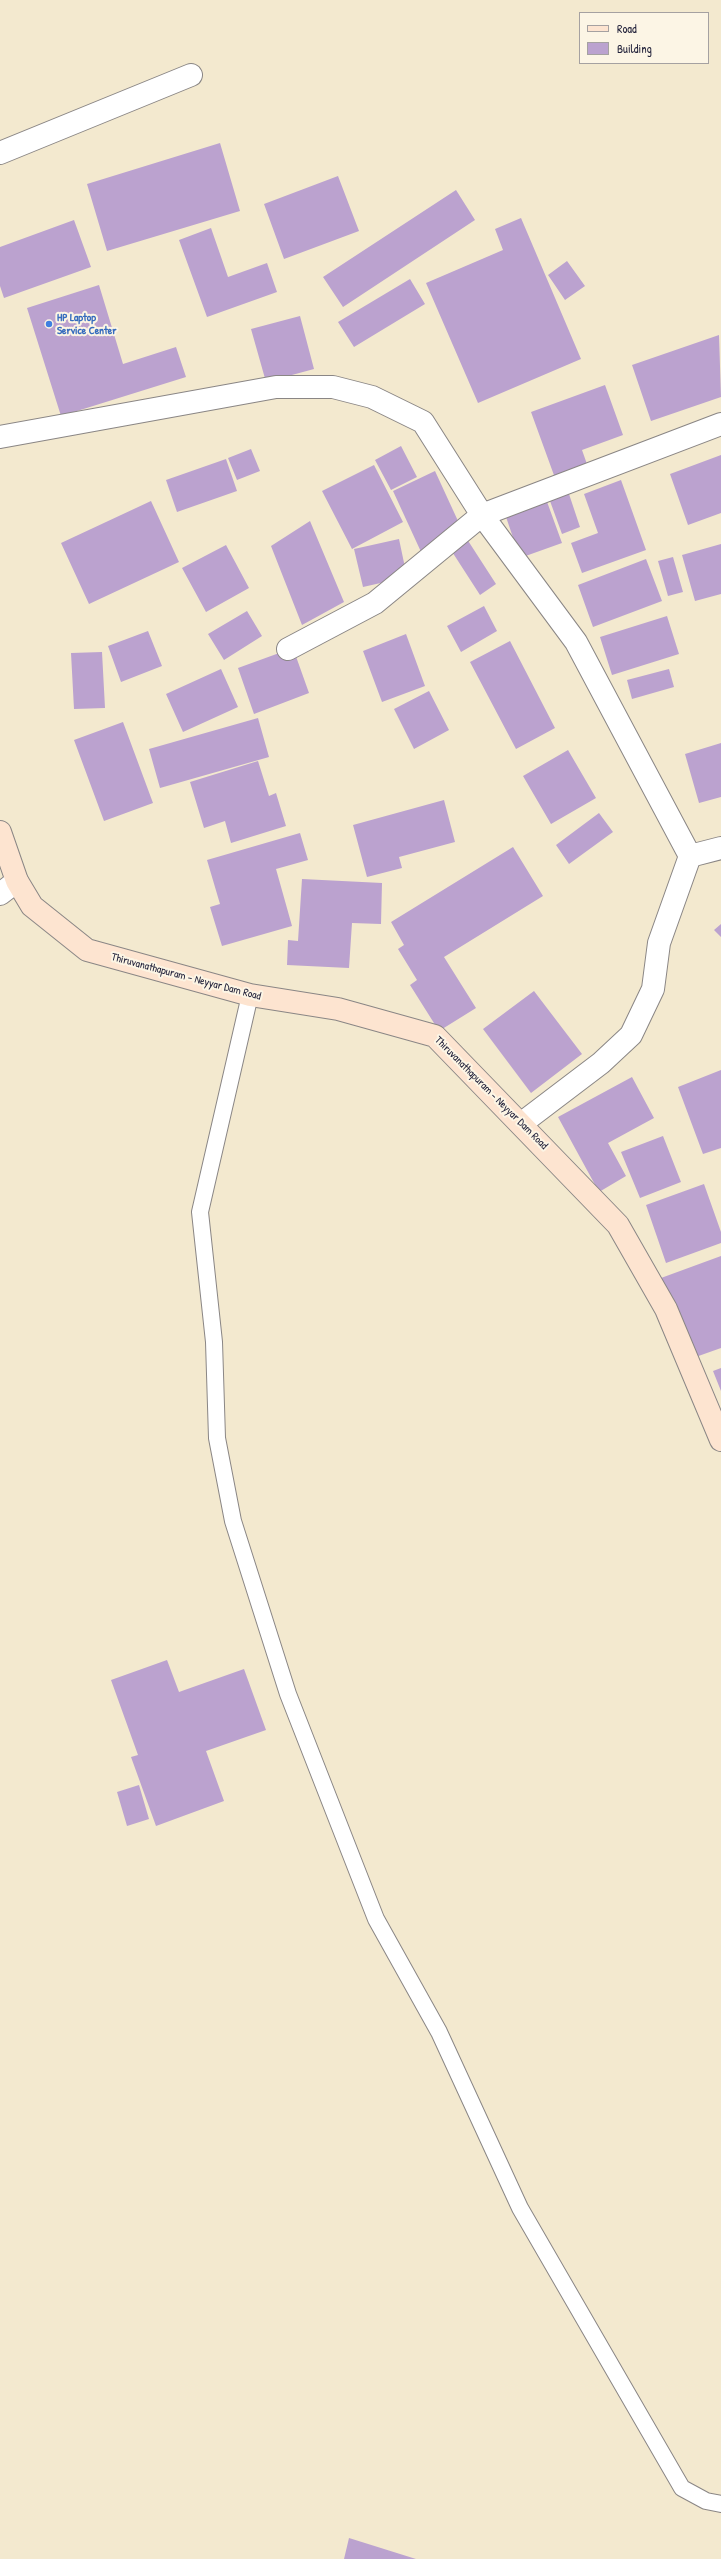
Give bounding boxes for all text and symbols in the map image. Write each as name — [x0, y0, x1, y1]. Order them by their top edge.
legend — [579, 12, 709, 64]
text: Road — [617, 20, 637, 37]
text: Building — [617, 40, 652, 57]
place label: HP Laptop Service Center — [57, 311, 116, 337]
marker: HP Laptop Service Center — [44, 319, 54, 329]
street label: Thiruvanathapuram - Neyyar Dam Road — [110, 951, 262, 1003]
street label: Thiruvanathapuram - Neyyar Dam Road — [432, 1034, 550, 1152]

